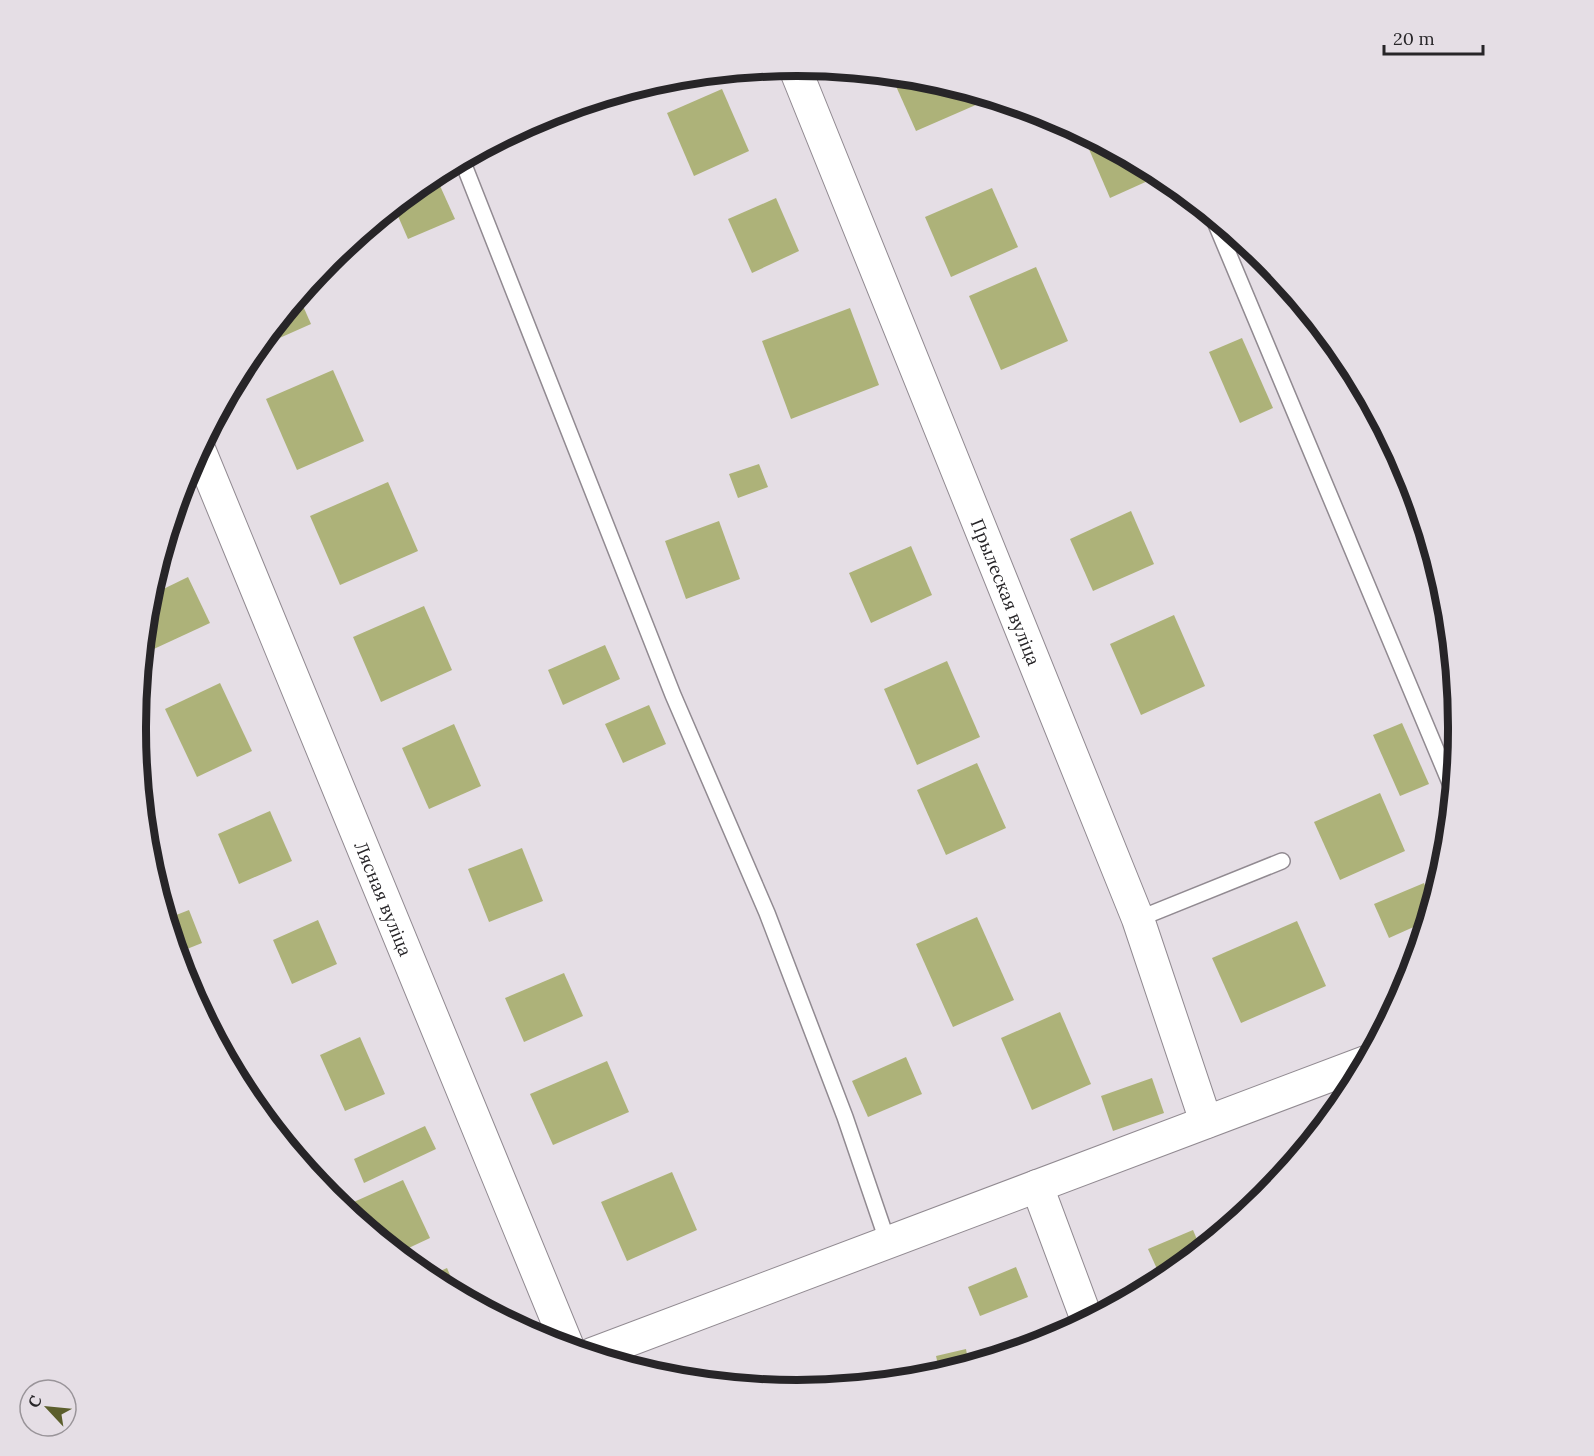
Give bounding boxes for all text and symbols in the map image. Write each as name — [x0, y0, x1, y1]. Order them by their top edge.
scale bar — [1384, 18, 1483, 56]
text: 20 m — [1393, 27, 1435, 50]
street label: Прылеская вуліца — [966, 515, 1046, 669]
street label: Лясная вуліца — [350, 838, 418, 959]
north arrow — [18, 1378, 78, 1438]
text: С — [23, 1392, 46, 1411]

